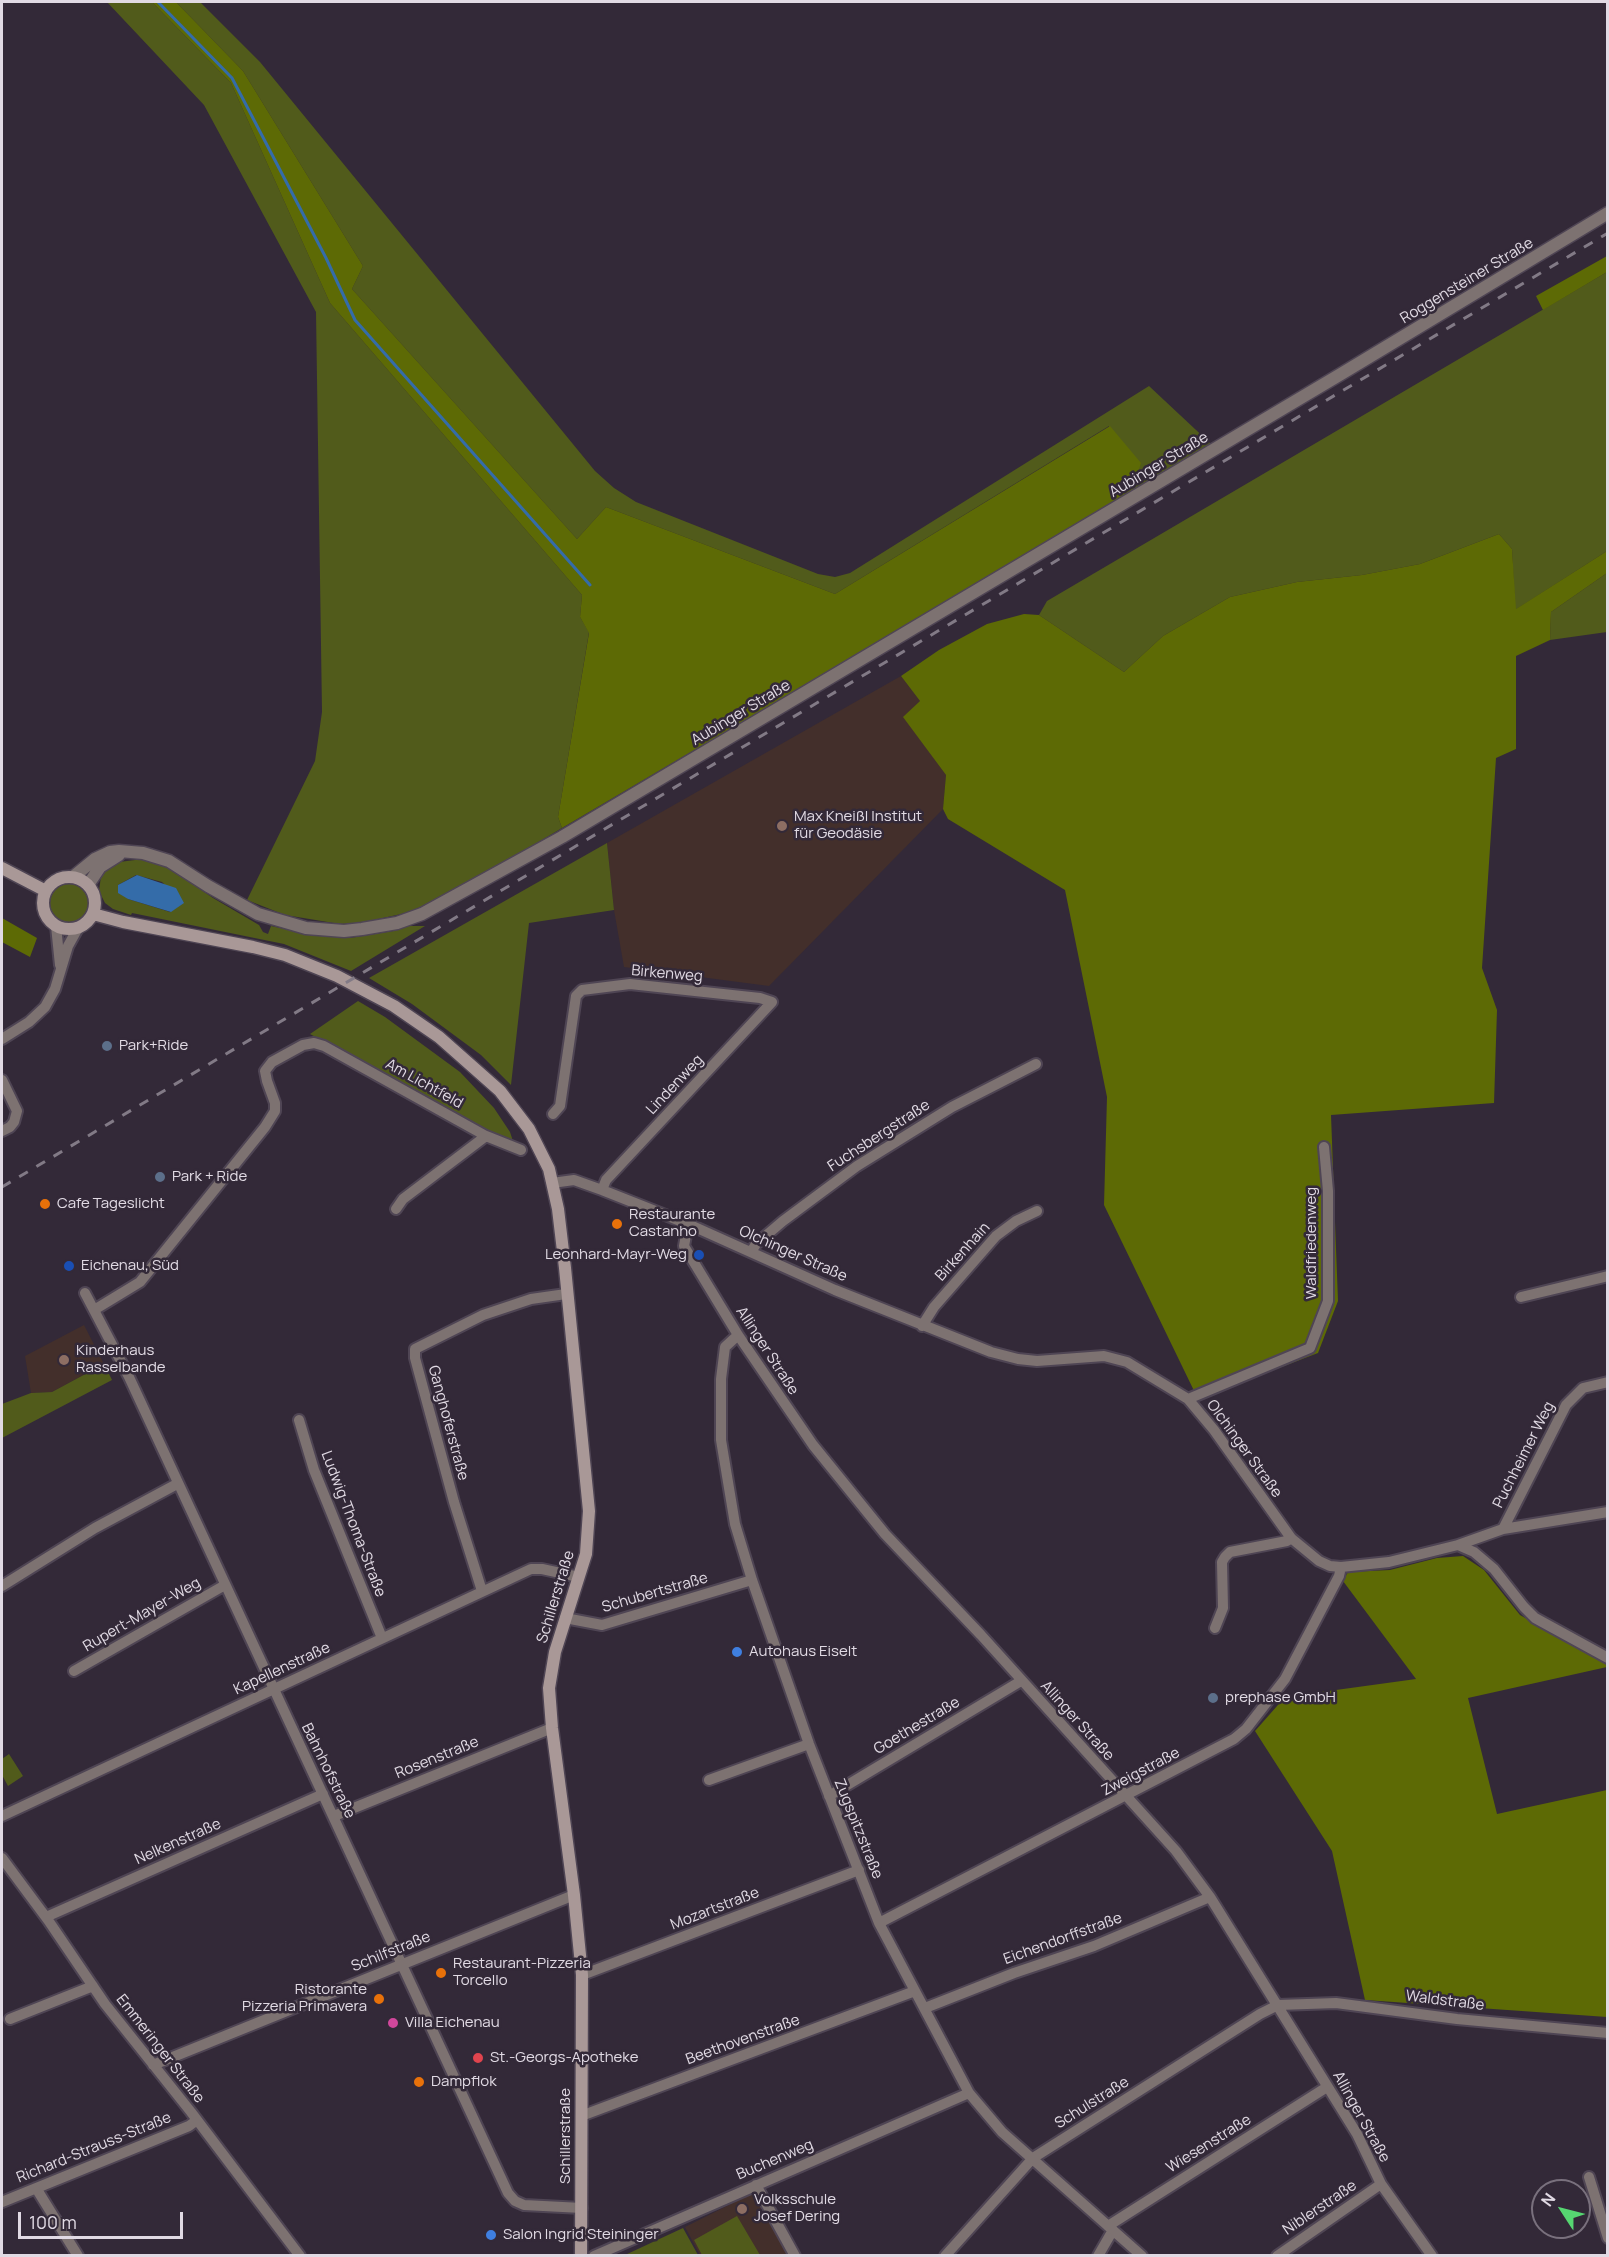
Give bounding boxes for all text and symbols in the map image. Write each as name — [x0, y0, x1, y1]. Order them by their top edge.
street label: Roggensteiner Straße — [1397, 234, 1537, 328]
street label: Aubinger Straße — [1106, 428, 1212, 502]
street label: Aubinger Straße — [688, 676, 794, 750]
place label: Max Kneißl Institut für Geodäsie — [794, 808, 922, 843]
marker: Max Kneißl Institut für Geodäsie — [775, 819, 789, 833]
street label: Birkenweg — [630, 962, 704, 986]
place label: Park+Ride — [119, 1037, 188, 1055]
marker: Park+Ride — [100, 1039, 114, 1053]
street label: Lindenweg — [643, 1051, 707, 1119]
street label: Am Lichtfeld — [382, 1055, 466, 1113]
street label: Fuchsbergstraße — [825, 1096, 933, 1176]
place label: Park + Ride — [172, 1168, 247, 1186]
marker: Park + Ride — [153, 1170, 167, 1184]
street label: Waldfriedenweg — [1303, 1187, 1321, 1299]
place label: Cafe Tageslicht — [57, 1195, 165, 1213]
marker: Cafe Tageslicht — [38, 1197, 52, 1211]
place label: Restaurante Castanho — [629, 1206, 715, 1241]
marker: Restaurante Castanho — [610, 1217, 624, 1231]
street label: Birkenhain — [932, 1219, 994, 1285]
street label: Olchinger Straße — [736, 1222, 850, 1286]
place label: Leonhard-Mayr-Weg — [545, 1246, 687, 1264]
marker: Leonhard-Mayr-Weg — [692, 1248, 706, 1262]
place label: Eichenau, Süd — [81, 1257, 179, 1275]
marker: Eichenau, Süd — [62, 1259, 76, 1273]
street label: Allinger Straße — [732, 1304, 802, 1398]
place label: Kinderhaus Rasselbande — [76, 1342, 166, 1377]
marker: Kinderhaus Rasselbande — [57, 1353, 71, 1367]
street label: Ganghoferstraße — [424, 1363, 472, 1483]
street label: Olchinger Straße — [1202, 1397, 1286, 1501]
street label: Puchheimer Weg — [1489, 1399, 1559, 1511]
street label: Ludwig-Thoma-Straße — [317, 1448, 389, 1600]
street label: Schillerstraße — [533, 1549, 579, 1645]
street label: Schubertstraße — [600, 1569, 710, 1617]
street label: Rupert-Mayer-Weg — [80, 1574, 204, 1656]
street label: Kapellenstraße — [231, 1639, 333, 1699]
place label: Autohaus Eiselt — [749, 1643, 857, 1661]
marker: Autohaus Eiselt — [730, 1645, 744, 1659]
street label: Allinger Straße — [1036, 1677, 1118, 1765]
place label: prephase GmbH — [1225, 1689, 1336, 1707]
marker: prephase GmbH — [1206, 1691, 1220, 1705]
street label: Goethestraße — [871, 1693, 963, 1759]
street label: Bahnhofstraße — [297, 1721, 359, 1821]
street label: Rosenstraße — [393, 1733, 481, 1783]
street label: Zweigstraße — [1099, 1744, 1183, 1800]
street label: Zugspitzstraße — [830, 1776, 886, 1882]
street label: Nelkenstraße — [132, 1815, 224, 1869]
street label: Mozartstraße — [668, 1884, 762, 1934]
street label: Eichendorffstraße — [1001, 1909, 1125, 1969]
street label: Schilfstraße — [349, 1928, 433, 1976]
place label: Restaurant-Pizzeria Torcello — [453, 1955, 591, 1990]
marker: Restaurant-Pizzeria Torcello — [434, 1966, 448, 1980]
place label: Ristorante Pizzeria Primavera — [242, 1981, 367, 2016]
street label: Waldstraße — [1405, 1987, 1485, 2015]
street label: Emmeringer Straße — [112, 1991, 208, 2107]
marker: Ristorante Pizzeria Primavera — [372, 1992, 386, 2006]
street label: Beethovenstraße — [684, 2011, 802, 2069]
place label: Villa Eichenau — [405, 2014, 500, 2032]
marker: Villa Eichenau — [386, 2016, 400, 2030]
place label: St.-Georgs-Apotheke — [490, 2049, 638, 2067]
marker: St.-Georgs-Apotheke — [471, 2051, 485, 2065]
street label: Allinger Straße — [1329, 2068, 1393, 2166]
place label: Dampflok — [431, 2073, 497, 2091]
street label: Schulstraße — [1052, 2073, 1132, 2133]
marker: Dampflok — [412, 2075, 426, 2089]
street label: Schillerstraße — [557, 2088, 575, 2184]
street label: Richard-Strauss-Straße — [14, 2109, 174, 2187]
street label: Wiesenstraße — [1163, 2111, 1255, 2177]
street label: Buchenweg — [734, 2136, 816, 2184]
street label: Niblerstraße — [1280, 2177, 1360, 2239]
north arrow — [1531, 2179, 1591, 2239]
text: N — [1536, 2188, 1560, 2211]
place label: Volksschule Josef Dering — [754, 2191, 840, 2226]
scale bar — [21, 2200, 186, 2238]
marker: Volksschule Josef Dering — [735, 2202, 749, 2216]
text: 100 m — [29, 2210, 77, 2234]
place label: Salon Ingrid Steininger — [503, 2226, 659, 2244]
marker: Salon Ingrid Steininger — [484, 2228, 498, 2242]

